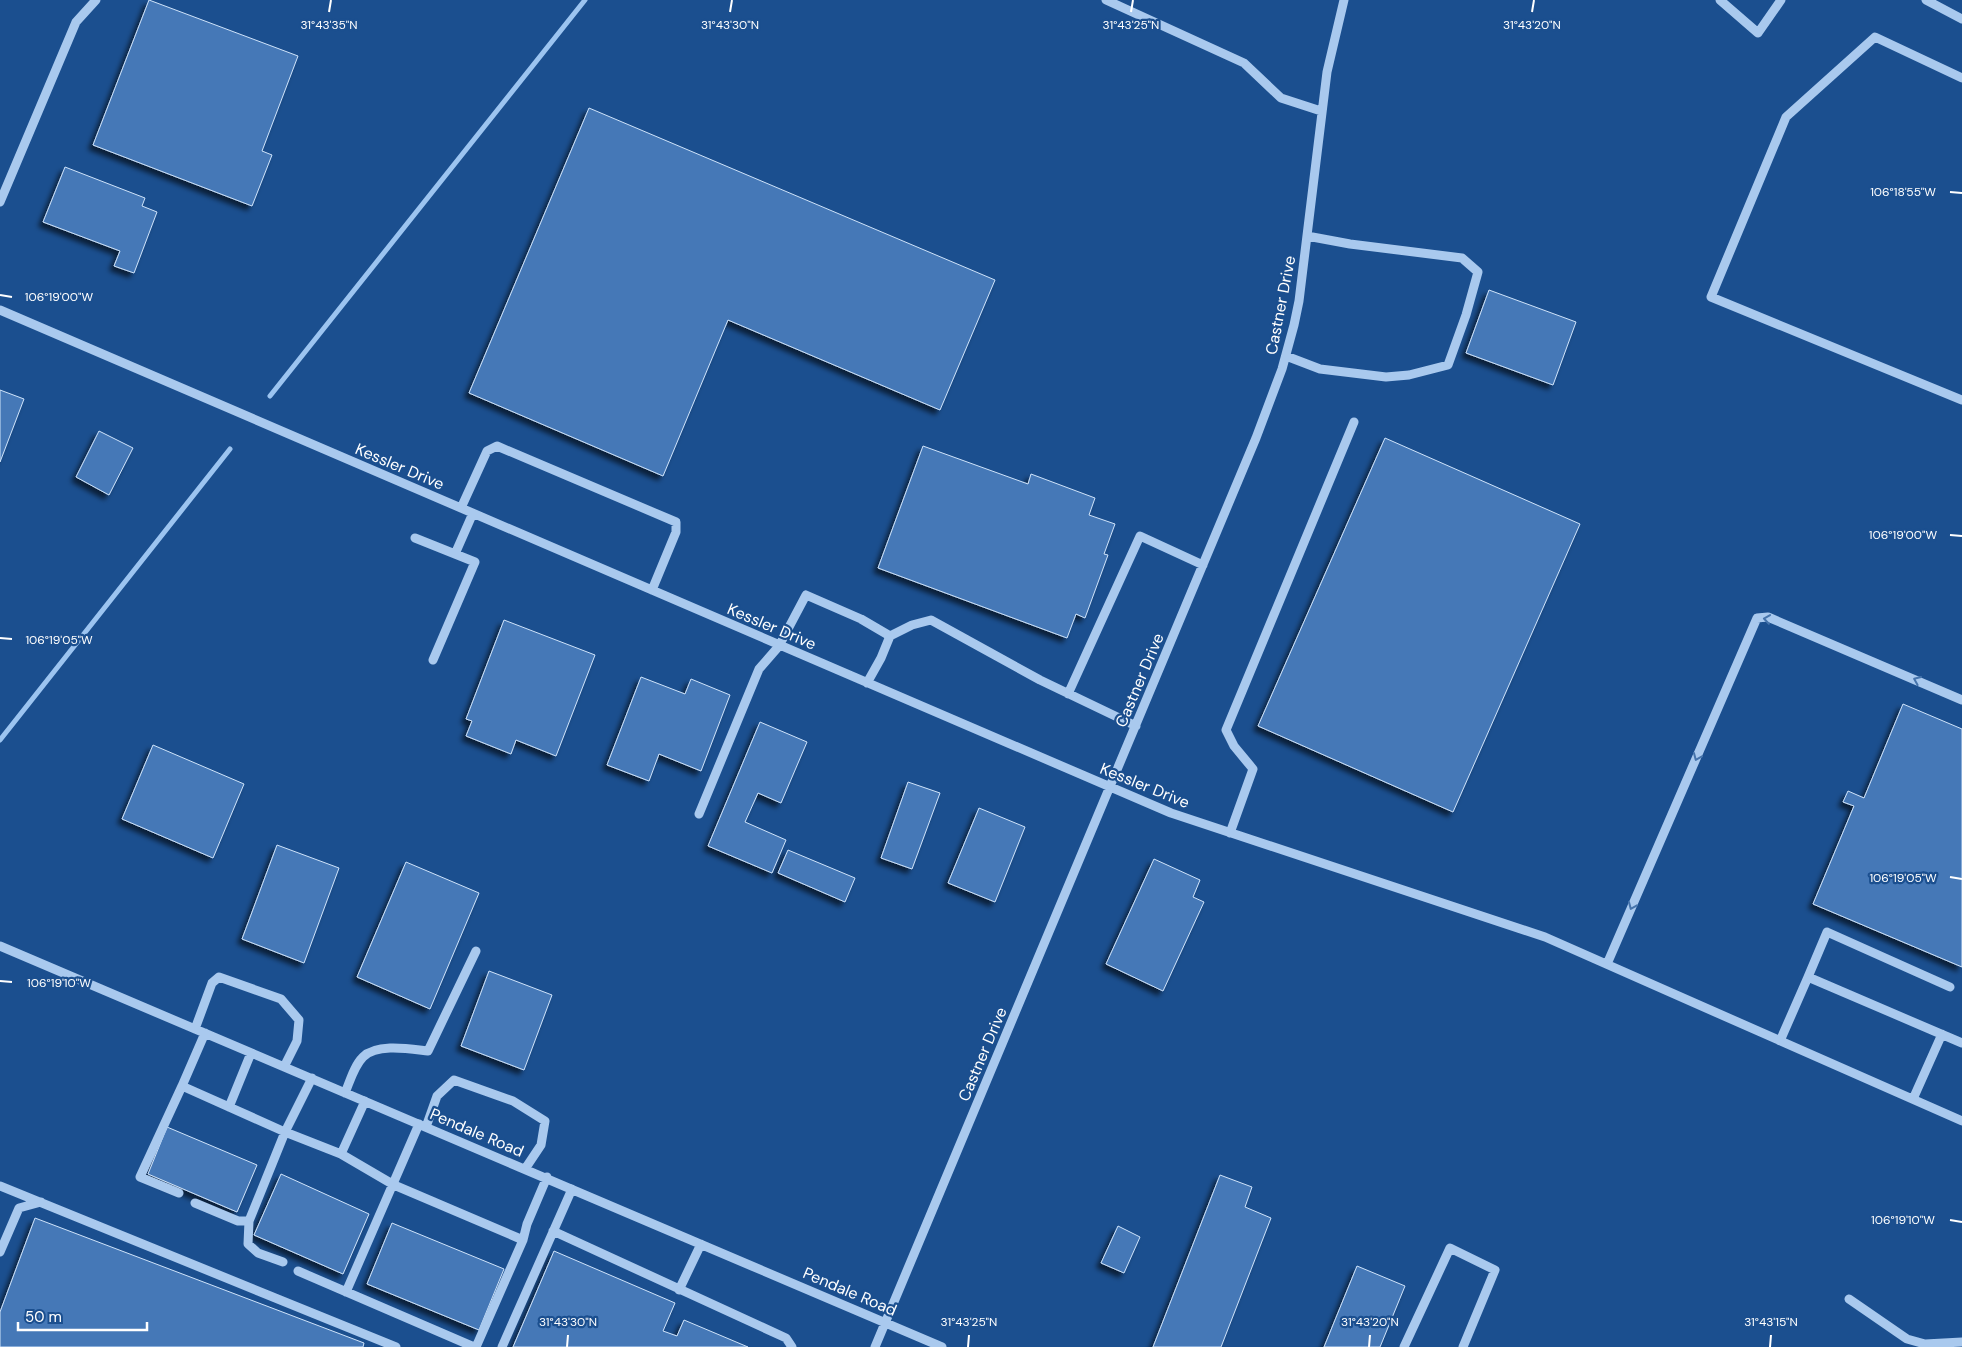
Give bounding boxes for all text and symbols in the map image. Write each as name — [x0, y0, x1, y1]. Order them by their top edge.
text: 31°43'35"N — [300, 17, 358, 33]
text: 31°43'30"N — [701, 17, 759, 33]
text: 31°43'25"N — [1103, 17, 1159, 33]
text: 31°43'20"N — [1503, 17, 1561, 33]
text: 106°18'55"W — [1870, 184, 1936, 200]
street label: Castner Drive — [1261, 254, 1300, 356]
text: 106°19'00"W — [25, 289, 94, 305]
street label: Kessler Drive — [352, 438, 447, 495]
text: 106°19'00"W — [1869, 527, 1938, 543]
street label: Kessler Drive — [724, 598, 819, 655]
one-way arrow — [1763, 614, 1771, 625]
street label: Castner Drive — [1110, 630, 1169, 731]
text: 106°19'05"W — [25, 632, 93, 648]
one-way arrow — [1913, 676, 1922, 687]
one-way arrow — [1692, 752, 1703, 761]
street label: Kessler Drive — [1097, 758, 1193, 813]
text: 106°19'05"W — [1869, 870, 1937, 886]
one-way arrow — [1628, 901, 1639, 910]
text: 106°19'10"W — [27, 975, 91, 991]
street label: Castner Drive — [953, 1004, 1012, 1105]
street label: Pendale Road — [427, 1103, 527, 1162]
text: 106°19'10"W — [1871, 1212, 1935, 1228]
street label: Pendale Road — [800, 1262, 900, 1321]
scale bar — [18, 1300, 146, 1332]
text: 50 m — [25, 1307, 62, 1327]
text: 31°43'30"N — [539, 1314, 597, 1330]
text: 31°43'25"N — [941, 1314, 997, 1330]
text: 31°43'20"N — [1341, 1314, 1399, 1330]
text: 31°43'15"N — [1744, 1314, 1798, 1330]

